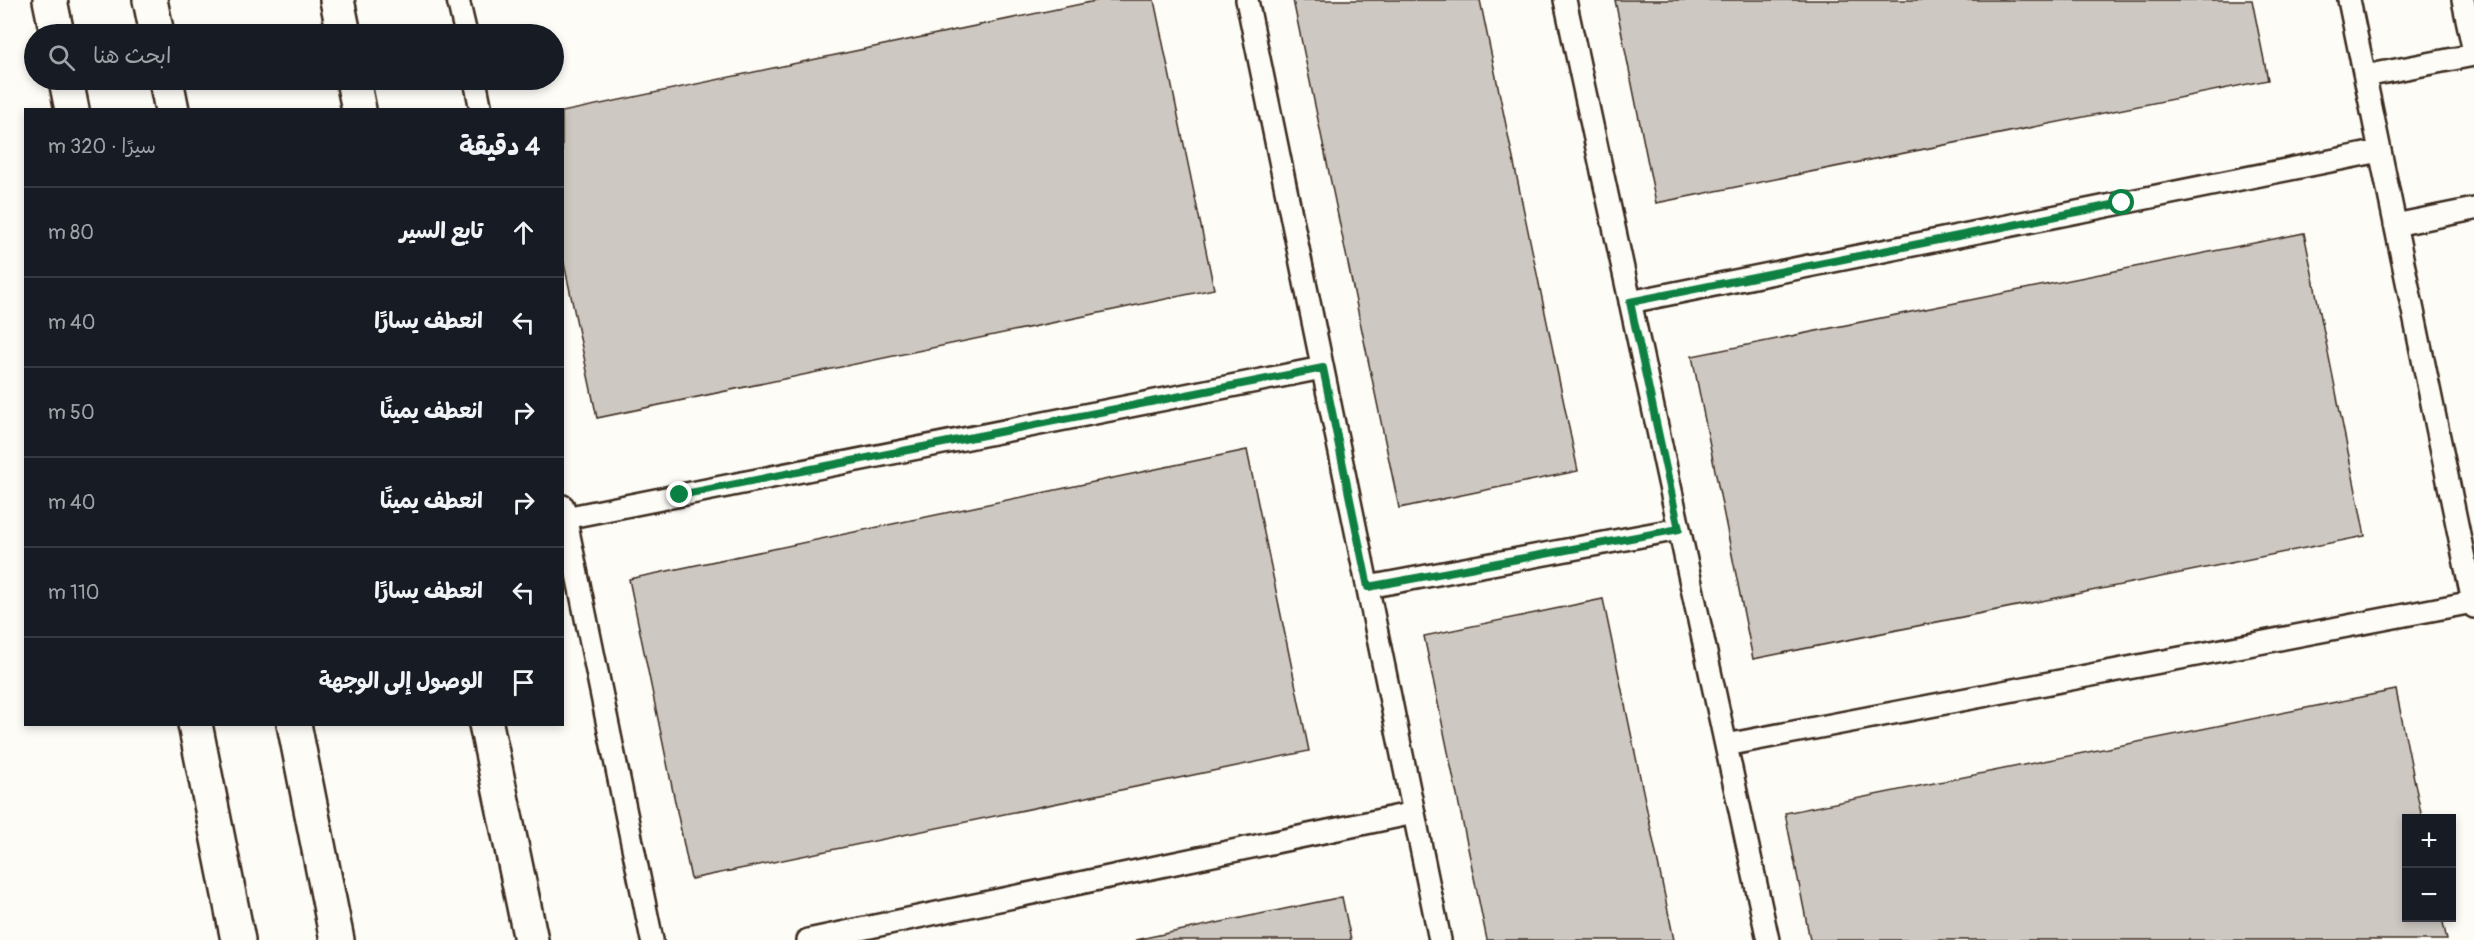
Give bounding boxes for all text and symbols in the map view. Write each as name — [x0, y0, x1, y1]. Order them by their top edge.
search box — [24, 24, 564, 90]
icon: search — [45, 41, 78, 74]
text: ابحث هنا — [93, 42, 171, 70]
text: 4 دقيقة — [459, 131, 540, 163]
text: سيرًا · 320 m — [48, 134, 156, 159]
route start — [2108, 189, 2134, 215]
icon: ahead — [507, 216, 540, 249]
text: تابع السير — [400, 217, 483, 245]
text: 80 m — [48, 220, 94, 245]
icon: left — [507, 306, 540, 339]
text: انعطف يسارًا — [374, 307, 483, 335]
text: 40 m — [48, 310, 95, 335]
icon: right — [507, 396, 540, 429]
text: انعطف يمينًا — [380, 397, 483, 425]
text: 50 m — [48, 400, 95, 425]
route end — [666, 481, 692, 507]
icon: right — [507, 486, 540, 519]
text: انعطف يمينًا — [380, 487, 483, 515]
text: 40 m — [48, 490, 95, 515]
icon: left — [507, 576, 540, 609]
text: انعطف يسارًا — [374, 577, 483, 605]
text: 110 m — [48, 580, 99, 605]
icon: arrive — [507, 666, 540, 699]
text: الوصول إلى الوجهة — [319, 667, 483, 695]
map controls — [2402, 814, 2456, 922]
button: + — [2402, 814, 2456, 868]
button: − — [2402, 868, 2456, 922]

